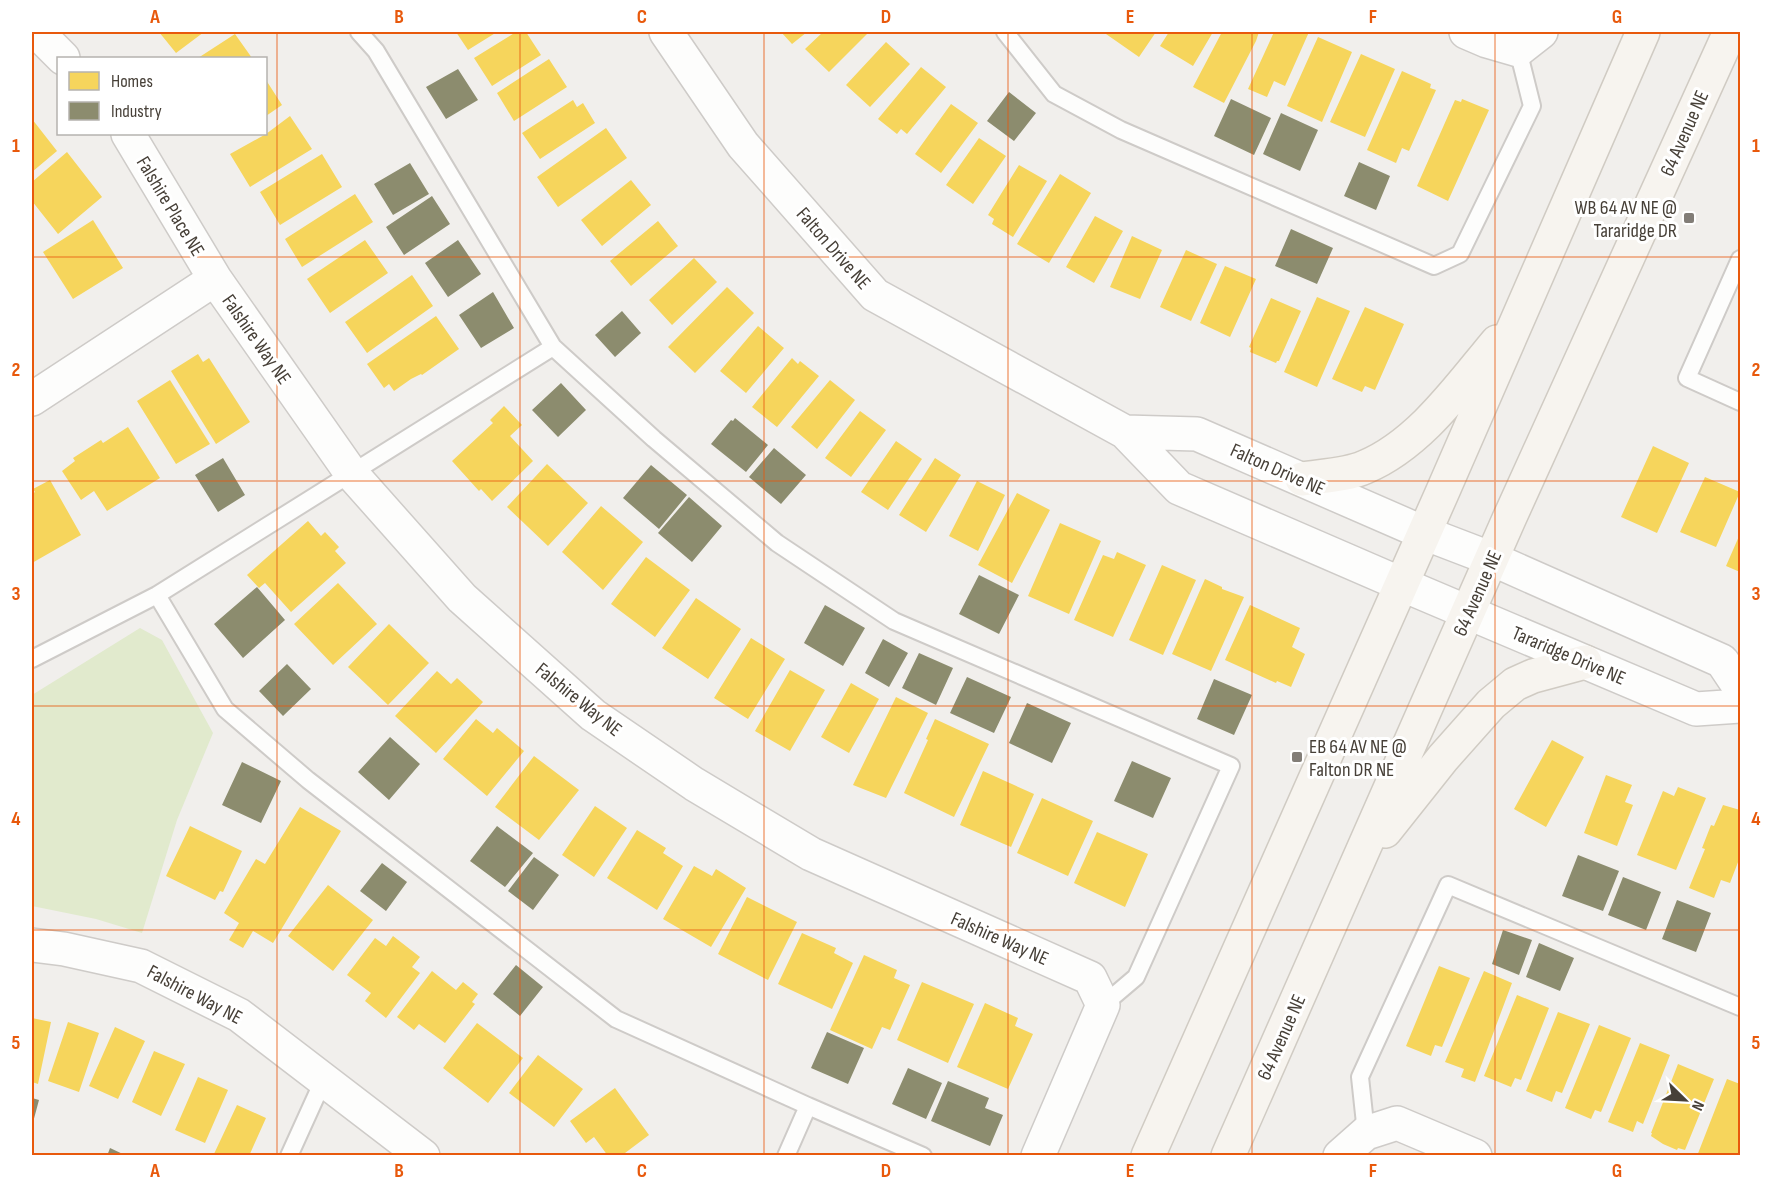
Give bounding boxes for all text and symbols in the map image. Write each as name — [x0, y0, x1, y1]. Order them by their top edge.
text: A — [149, 5, 160, 29]
text: B — [394, 5, 404, 29]
text: C — [637, 5, 647, 29]
text: D — [881, 5, 891, 29]
text: E — [1126, 5, 1134, 29]
text: F — [1369, 5, 1377, 29]
text: G — [1612, 5, 1622, 29]
legend — [57, 57, 267, 135]
text: Homes — [111, 71, 153, 92]
street label: 64 Avenue NE — [1655, 87, 1714, 180]
text: Industry — [111, 101, 162, 122]
text: 1 — [12, 134, 20, 158]
text: 1 — [1752, 134, 1760, 158]
street label: Falshire Place NE — [131, 152, 209, 261]
place label: WB 64 AV NE @ Tararidge DR — [1575, 196, 1677, 243]
street label: Falton Drive NE — [791, 203, 875, 295]
marker: WB 64 AV NE @ Tararidge DR — [1682, 211, 1696, 225]
street label: Falshire Way NE — [216, 290, 296, 389]
text: 2 — [12, 358, 20, 382]
text: 2 — [1752, 358, 1760, 382]
street label: Falton Drive NE — [1226, 438, 1329, 501]
street label: 64 Avenue NE — [1448, 547, 1507, 640]
text: 3 — [12, 582, 21, 606]
text: 3 — [1752, 582, 1761, 606]
street label: Tararidge Drive NE — [1508, 621, 1629, 691]
street label: Falshire Way NE — [530, 658, 626, 742]
place label: EB 64 AV NE @ Falton DR NE — [1309, 735, 1407, 782]
marker: EB 64 AV NE @ Falton DR NE — [1290, 750, 1304, 764]
text: 4 — [11, 807, 21, 831]
text: 4 — [1751, 807, 1761, 831]
street label: Falshire Way NE — [947, 907, 1052, 971]
street label: Falshire Way NE — [143, 960, 246, 1030]
street label: 64 Avenue NE — [1252, 991, 1311, 1084]
text: 5 — [12, 1031, 21, 1055]
text: 5 — [1752, 1031, 1761, 1055]
north arrow — [1655, 1070, 1715, 1130]
text: N — [1687, 1098, 1708, 1113]
text: A — [149, 1159, 160, 1183]
text: B — [394, 1159, 404, 1183]
text: C — [637, 1159, 647, 1183]
text: D — [881, 1159, 891, 1183]
text: E — [1126, 1159, 1134, 1183]
text: F — [1369, 1159, 1377, 1183]
text: G — [1612, 1159, 1622, 1183]

